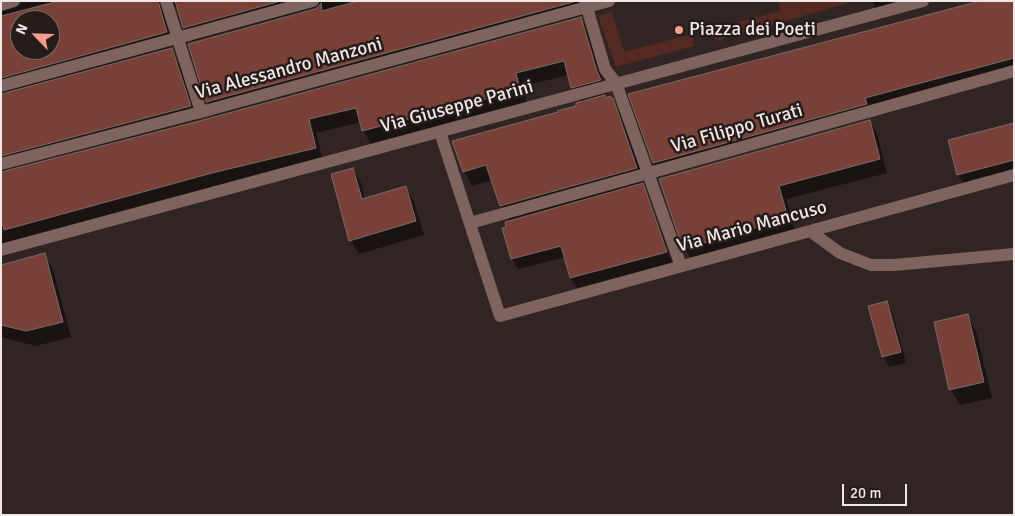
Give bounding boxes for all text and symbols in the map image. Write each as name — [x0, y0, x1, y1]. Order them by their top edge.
north arrow — [10, 10, 60, 60]
place label: Piazza dei Poeti — [689, 19, 816, 41]
text: N — [12, 21, 32, 37]
marker: Piazza dei Poeti — [673, 24, 685, 36]
street label: Via Alessandro Manzoni — [193, 33, 385, 105]
street label: Via Giuseppe Parini — [378, 76, 536, 138]
street label: Via Filippo Turati — [668, 99, 806, 159]
street label: Via Mario Mancuso — [675, 196, 829, 258]
scale bar — [845, 474, 910, 506]
text: 20 m — [850, 484, 881, 502]

